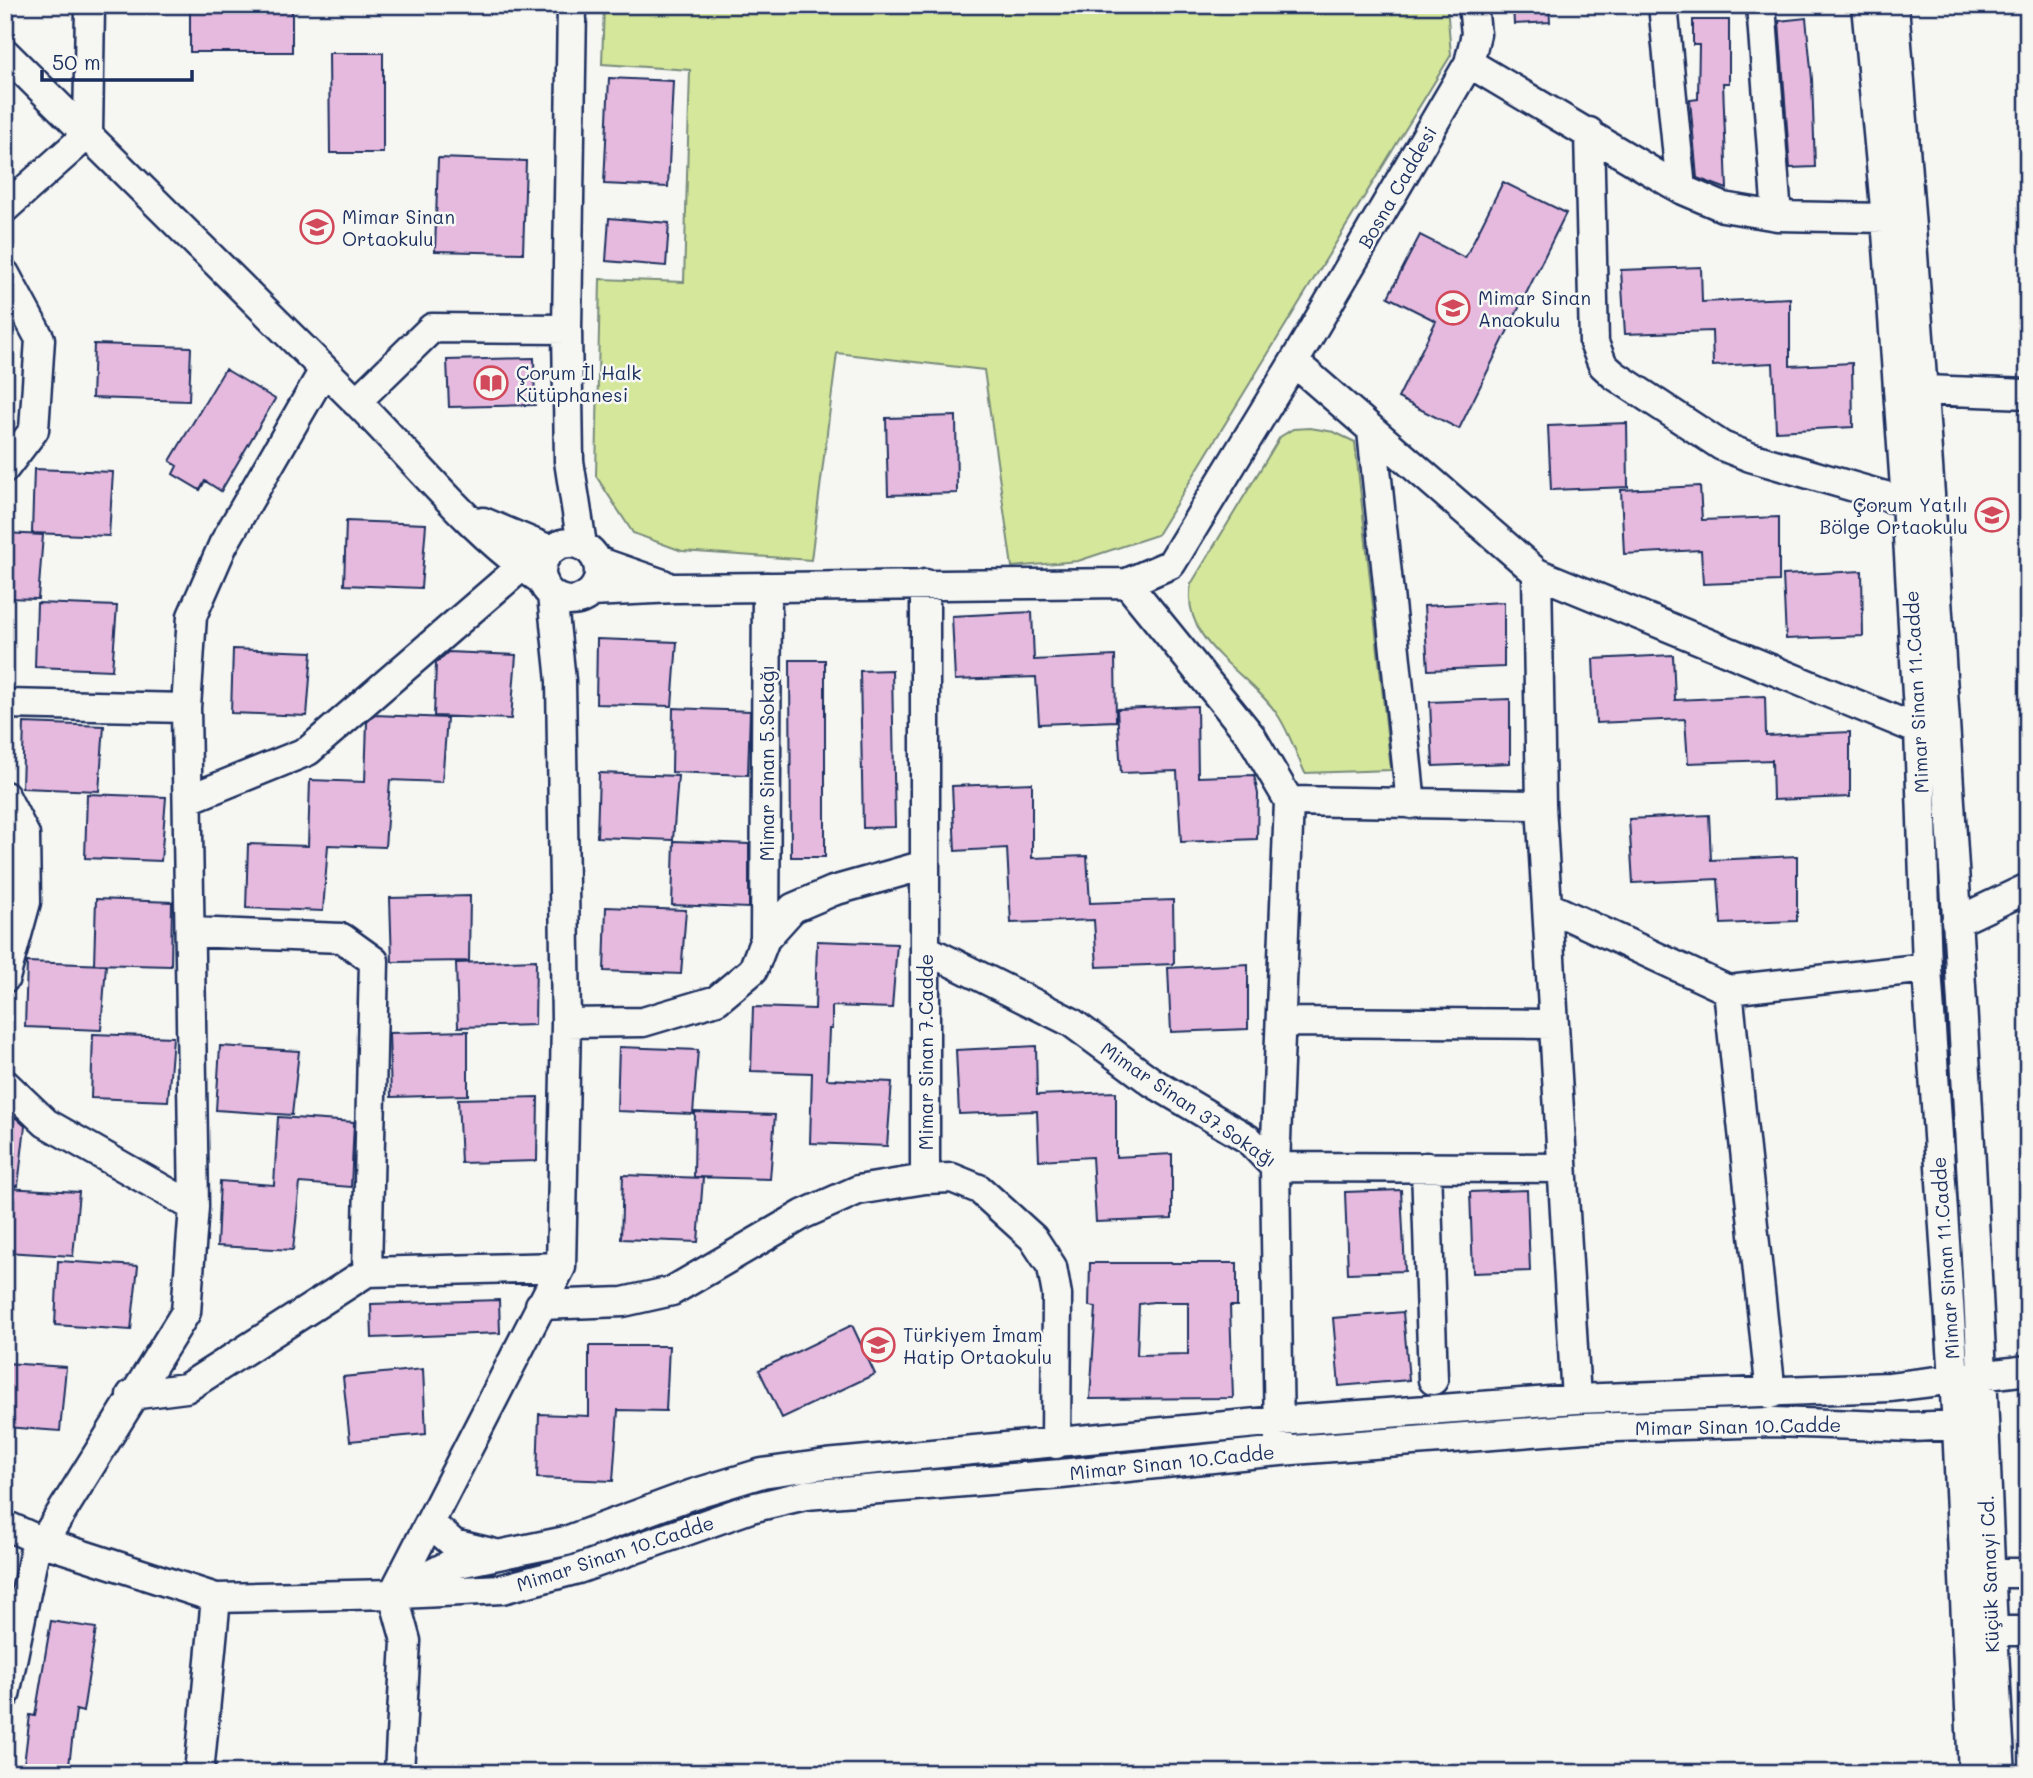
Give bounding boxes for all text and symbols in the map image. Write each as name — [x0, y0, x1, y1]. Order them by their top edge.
scale bar — [42, 38, 192, 82]
text: 50 m — [52, 48, 101, 75]
street label: Bosna Caddesi — [1352, 121, 1442, 253]
place label: Mimar Sinan Ortaokulu — [342, 204, 455, 251]
school or university icon: Mimar Sinan Ortaokulu — [298, 208, 336, 246]
place label: Mimar Sinan Anaokulu — [1478, 285, 1591, 332]
school or university icon: Mimar Sinan Anaokulu — [1434, 289, 1472, 327]
place label: Çorum İl Halk Kütüphanesi — [516, 360, 641, 407]
library icon: Çorum İl Halk Kütüphanesi — [472, 364, 510, 402]
place label: Çorum Yatılı Bölge Ortaokulu — [1820, 492, 1968, 539]
school or university icon: Çorum Yatılı Bölge Ortaokulu — [1973, 496, 2011, 534]
street label: Mimar Sinan 11.Cadde — [1898, 590, 1934, 794]
street label: Mimar Sinan 5.Sokağı — [754, 665, 779, 861]
street label: Mimar Sinan 7.Cadde — [913, 954, 938, 1150]
street label: Mimar Sinan 37.Sokağı — [1096, 1036, 1282, 1172]
street label: Mimar Sinan 11.Cadde — [1925, 1156, 1965, 1360]
place label: Türkiyem İmam Hatip Ortaokulu — [903, 1322, 1052, 1369]
school or university icon: Türkiyem İmam Hatip Ortaokulu — [859, 1326, 897, 1364]
street label: Mimar Sinan 10.Cadde — [1635, 1412, 1841, 1440]
street label: Mimar Sinan 10.Cadde — [1068, 1439, 1276, 1485]
street label: Küçük Sanayi Cd. — [1974, 1495, 2004, 1653]
street label: Mimar Sinan 10.Cadde — [513, 1509, 717, 1597]

